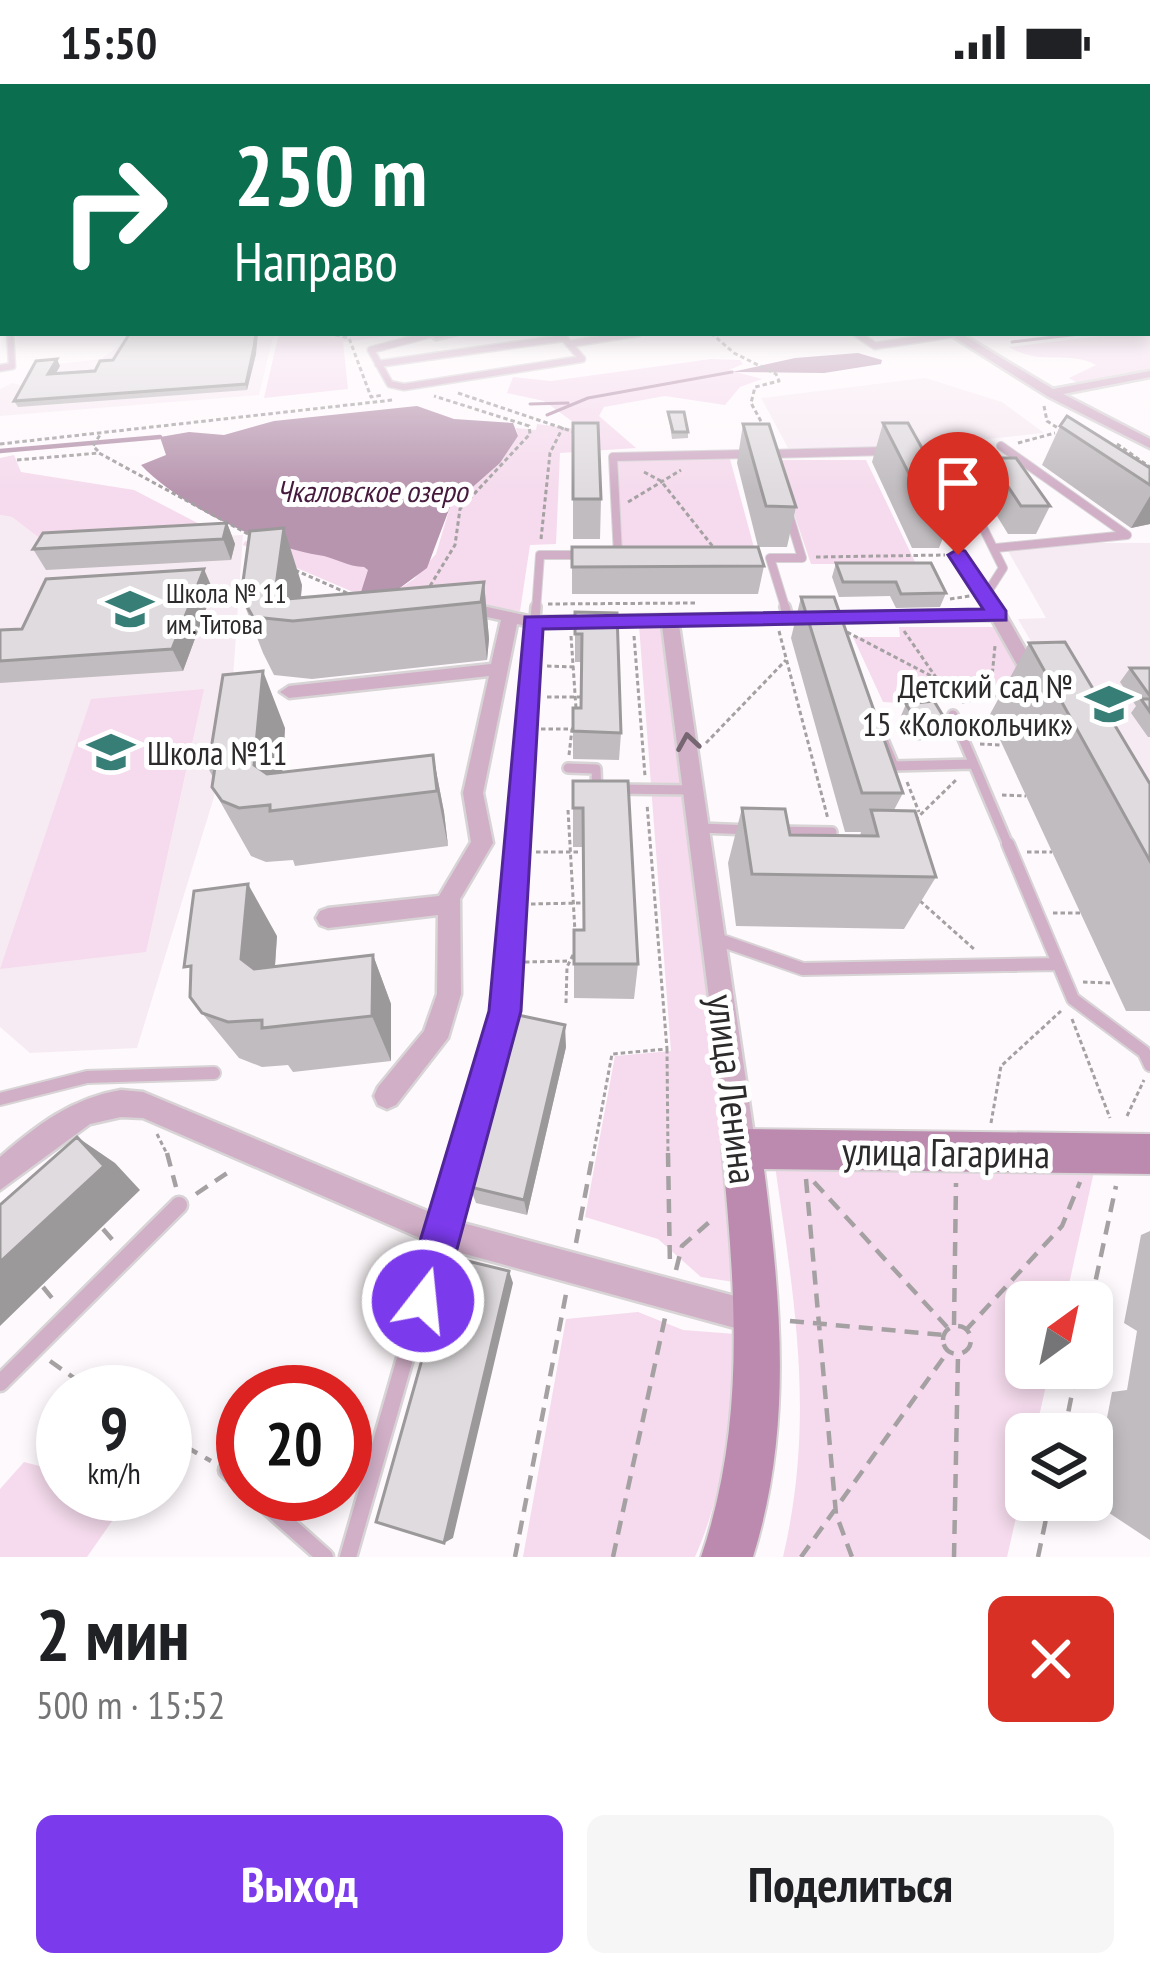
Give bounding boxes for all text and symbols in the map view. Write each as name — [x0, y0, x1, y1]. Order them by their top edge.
text: 15:50 — [60, 13, 157, 71]
text: 250 m — [234, 120, 427, 229]
icon: right — [36, 132, 192, 288]
text: Направо — [234, 226, 398, 296]
pin — [907, 432, 1009, 555]
icon: arrive — [925, 450, 991, 516]
water label: Чкаловское озеро — [276, 471, 470, 510]
place label: Школа № 11 им. Титова — [166, 576, 287, 641]
school or university icon: Школа № 11 им. Титова — [105, 584, 155, 634]
place label: Детский сад № 15 «Колокольчик» — [862, 664, 1073, 745]
school or university icon: Детский сад № 15 «Колокольчик» — [1084, 679, 1134, 729]
school or university icon: Школа №11 — [86, 727, 136, 777]
place label: Школа №11 — [147, 731, 287, 774]
one-way arrow — [676, 732, 702, 751]
street label: улица Ленина — [696, 991, 770, 1187]
street label: улица Гагарина — [842, 1125, 1050, 1179]
position arrow — [360, 1238, 486, 1364]
north arrow — [1005, 1281, 1113, 1389]
map controls — [1005, 1281, 1113, 1521]
speed limit sign: 20 — [216, 1365, 372, 1521]
text: 9 — [100, 1389, 128, 1467]
button: layers — [1005, 1413, 1113, 1521]
text: km/h — [87, 1453, 141, 1492]
text: 2 мин — [36, 1587, 190, 1680]
button: close — [988, 1596, 1114, 1722]
text: 500 m · 15:52 — [36, 1679, 225, 1730]
button: Выход — [36, 1815, 563, 1953]
button: Поделиться — [587, 1815, 1114, 1953]

